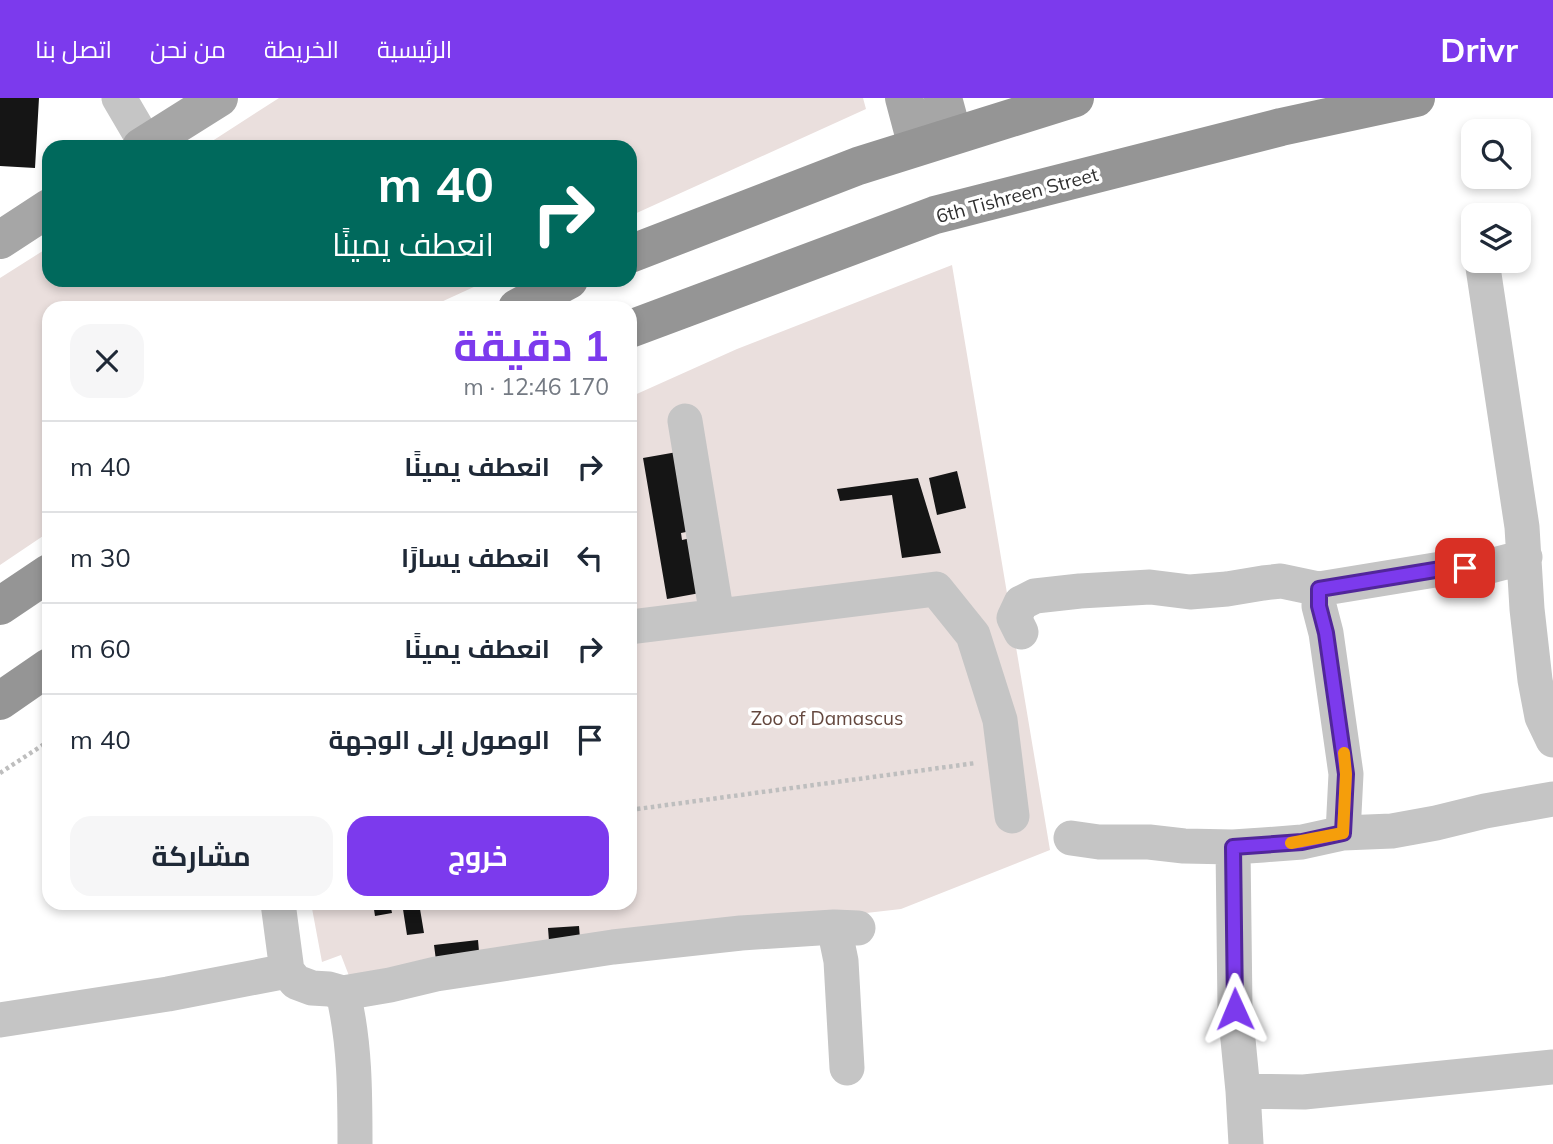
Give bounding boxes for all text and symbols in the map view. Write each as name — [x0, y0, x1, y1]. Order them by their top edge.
text: Drivr — [1440, 29, 1518, 70]
text: اتصل بنا — [35, 34, 112, 64]
text: من نحن — [150, 34, 226, 64]
text: الخريطة — [264, 34, 339, 64]
text: الرئيسية — [377, 34, 452, 64]
map controls — [1461, 119, 1531, 273]
button: search — [1461, 119, 1531, 189]
text: 40 m — [378, 153, 494, 214]
street label: 6th Tishreen Street — [933, 162, 1101, 228]
icon: right — [518, 168, 609, 259]
button: layers — [1461, 203, 1531, 273]
text: انعطف يمينًا — [332, 224, 494, 264]
text: 1 دقيقة — [454, 319, 609, 372]
button: close — [70, 324, 144, 398]
text: 170 m · 12:46 — [464, 372, 609, 401]
icon: right — [571, 448, 609, 486]
text: 40 m — [70, 450, 131, 483]
text: انعطف يمينًا — [404, 450, 550, 483]
pin — [1435, 538, 1495, 598]
icon: left — [571, 539, 609, 577]
text: 30 m — [70, 541, 131, 574]
text: انعطف يسارًا — [401, 541, 550, 574]
icon: arrive — [1446, 549, 1484, 587]
icon: right — [571, 630, 609, 668]
text: 60 m — [70, 632, 131, 665]
text: انعطف يمينًا — [404, 632, 550, 665]
park label: Zoo of Damascus — [751, 706, 903, 730]
icon: arrive — [571, 721, 609, 759]
text: 40 m — [70, 723, 131, 756]
text: الوصول إلى الوجهة — [329, 723, 550, 756]
button: مشاركة — [70, 816, 333, 896]
button: خروج — [347, 816, 609, 896]
position arrow — [1198, 972, 1272, 1046]

